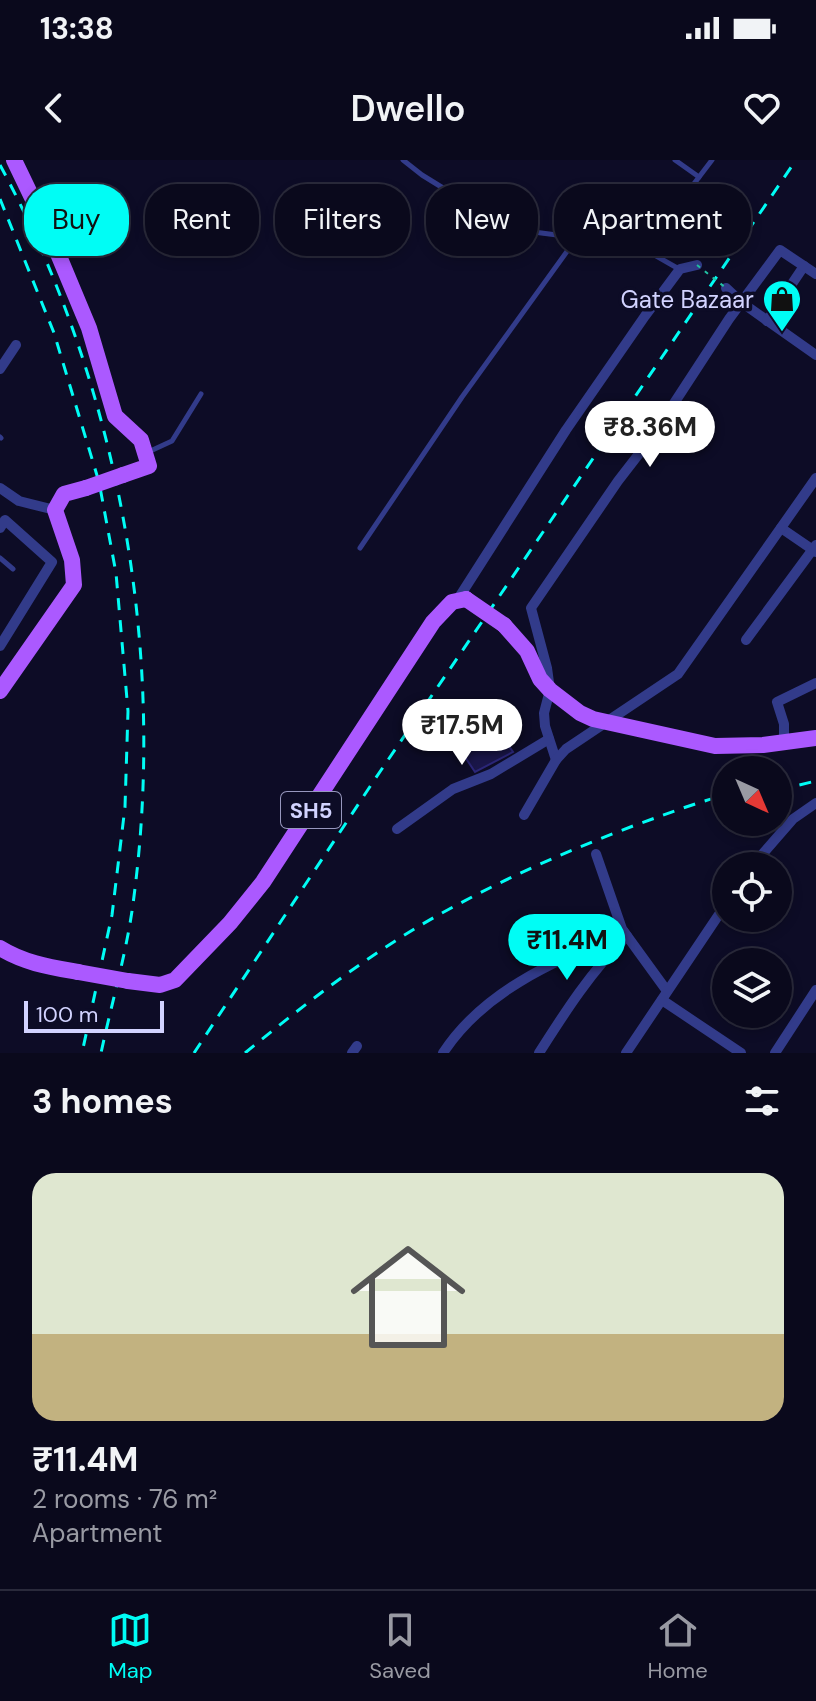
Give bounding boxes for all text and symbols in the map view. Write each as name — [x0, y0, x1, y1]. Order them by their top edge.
text: 13:38 — [40, 9, 114, 48]
text: Dwello — [351, 85, 465, 132]
icon: back — [32, 86, 76, 130]
icon: heart — [740, 86, 784, 130]
chip: Buy — [24, 184, 129, 256]
chip: Rent — [145, 184, 259, 256]
chip: Filters — [275, 184, 410, 256]
chip: New — [426, 184, 538, 256]
chip: Apartment — [554, 184, 751, 256]
shop icon: Gate Bazaar — [761, 278, 803, 333]
place label: Gate Bazaar — [620, 284, 754, 315]
pin: ₹8.36M — [585, 401, 715, 469]
text: ₹8.36M — [603, 410, 697, 444]
pin: ₹17.5M — [397, 699, 527, 767]
text: ₹17.5M — [420, 708, 504, 742]
north arrow — [712, 756, 792, 836]
map controls — [712, 756, 792, 1028]
road number: SH5 — [281, 792, 341, 828]
button: locate — [712, 852, 792, 932]
pin: ₹11.4M — [502, 914, 632, 982]
text: ₹11.4M — [526, 923, 608, 957]
button: layers — [712, 948, 792, 1028]
scale bar — [24, 997, 164, 1033]
text: 100 m — [36, 1000, 98, 1029]
text: 3 homes — [32, 1079, 173, 1124]
icon: filters — [740, 1079, 784, 1123]
icon: home — [336, 1225, 480, 1369]
text: ₹11.4M — [32, 1437, 138, 1482]
text: 2 rooms · 76 m² — [32, 1482, 217, 1516]
text: Apartment — [32, 1516, 163, 1550]
tab: Map — [108, 1608, 153, 1685]
tab: Saved — [369, 1608, 431, 1685]
tab: Home — [648, 1608, 708, 1685]

